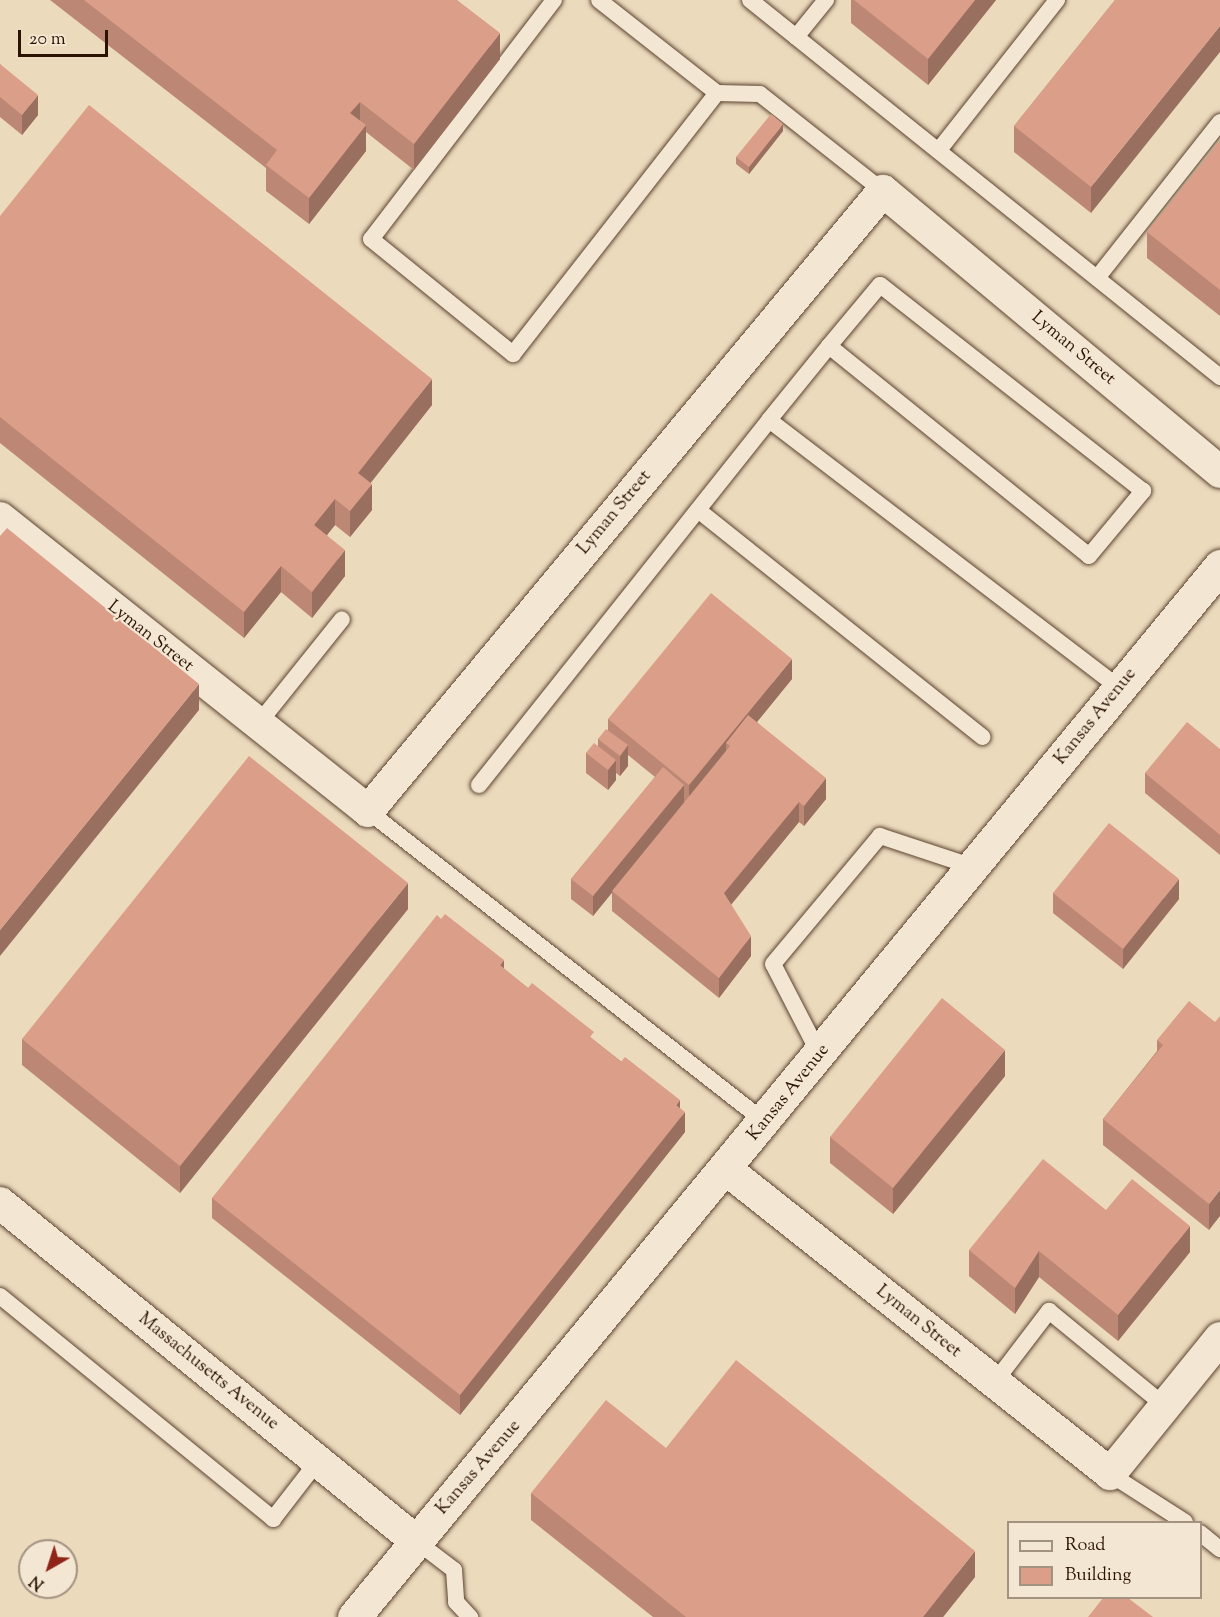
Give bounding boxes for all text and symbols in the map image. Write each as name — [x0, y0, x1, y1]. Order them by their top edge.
scale bar — [21, 18, 111, 56]
text: 20 m — [29, 27, 66, 53]
street label: Lyman Street — [1026, 307, 1120, 391]
street label: Lyman Street — [573, 466, 657, 560]
street label: Lyman Street — [103, 597, 197, 677]
street label: Kansas Avenue — [1050, 664, 1142, 770]
street label: Kansas Avenue — [743, 1040, 835, 1146]
street label: Lyman Street — [871, 1281, 965, 1363]
street label: Massachusetts Avenue — [133, 1309, 283, 1435]
street label: Kansas Avenue — [432, 1416, 526, 1520]
legend — [1007, 1521, 1202, 1599]
text: Road — [1065, 1533, 1105, 1559]
north arrow — [18, 1539, 78, 1599]
text: Building — [1065, 1563, 1131, 1589]
text: N — [25, 1569, 50, 1595]

